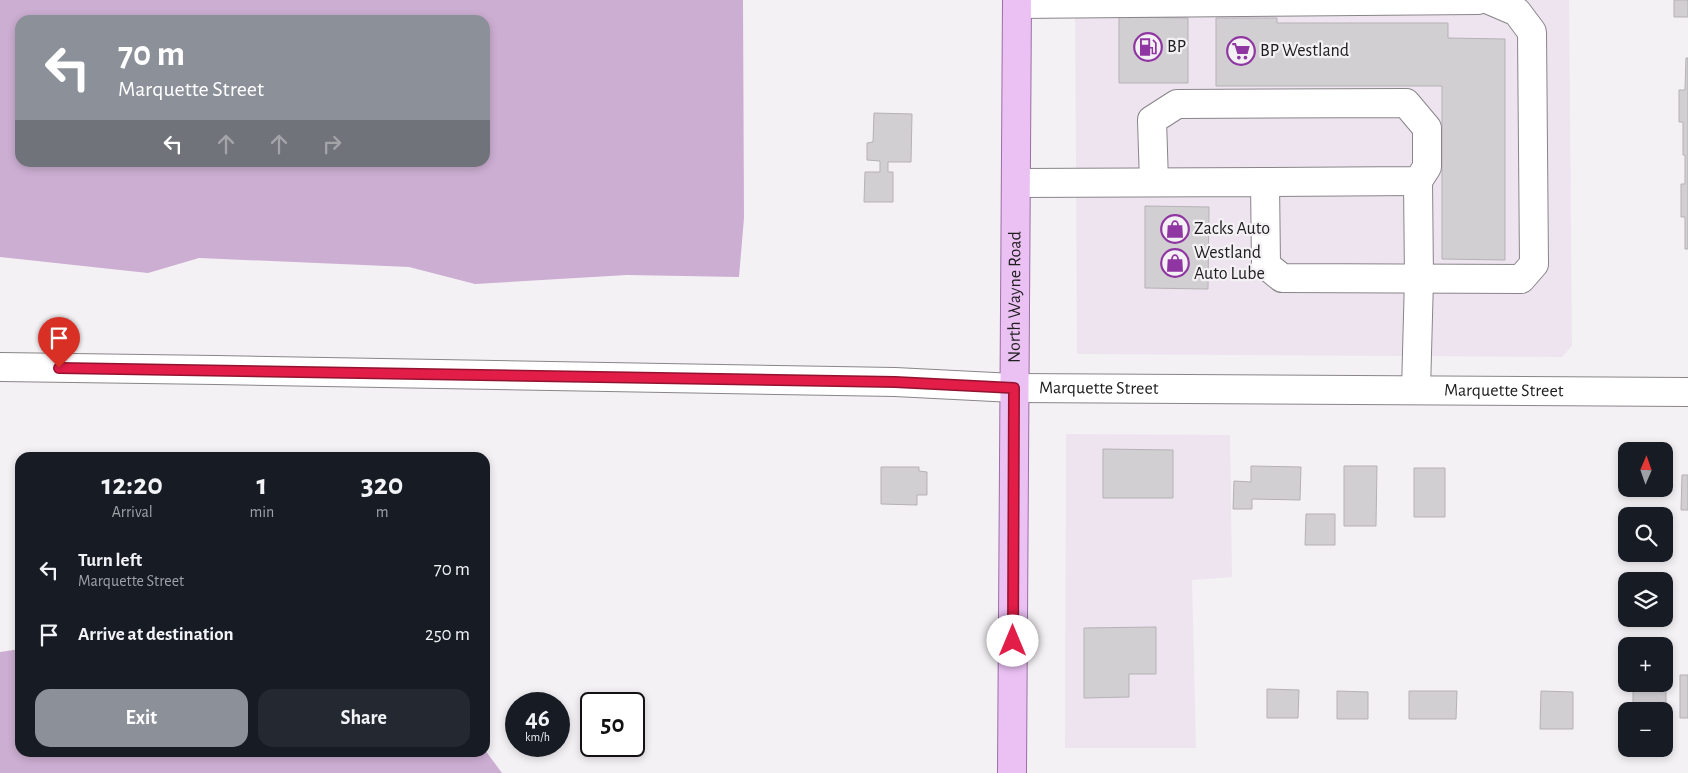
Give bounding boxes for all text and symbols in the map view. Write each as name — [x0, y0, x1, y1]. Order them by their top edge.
fuel station icon: BP — [1133, 32, 1163, 62]
icon: left — [35, 35, 100, 100]
supermarket icon: BP Westland — [1226, 36, 1256, 66]
text: 70 m — [118, 37, 185, 72]
place label: BP — [1167, 38, 1186, 56]
place label: BP Westland — [1260, 42, 1349, 60]
text: Marquette Street — [118, 78, 264, 100]
icon: left — [159, 130, 187, 158]
icon: ahead — [212, 130, 240, 158]
icon: ahead — [265, 130, 293, 158]
icon: right — [318, 130, 346, 158]
shop icon: Zacks Auto — [1160, 214, 1190, 244]
place label: Zacks Auto — [1194, 220, 1270, 238]
street label: North Wayne Road — [1006, 231, 1025, 363]
place label: Westland Auto Lube — [1194, 244, 1265, 283]
shop icon: Westland Auto Lube — [1160, 248, 1190, 278]
pin — [38, 317, 80, 368]
icon: arrive — [45, 324, 73, 352]
street label: Marquette Street — [1039, 379, 1159, 398]
street label: Marquette Street — [1444, 382, 1564, 400]
north arrow — [1618, 442, 1672, 498]
map controls — [1618, 442, 1673, 757]
text: 12:20 — [101, 470, 163, 500]
text: 1 — [257, 470, 267, 500]
text: 320 — [361, 470, 404, 500]
text: Arrival — [112, 504, 153, 520]
text: min — [249, 504, 274, 520]
text: m — [376, 504, 389, 520]
button: search — [1618, 507, 1673, 562]
text: Turn left — [78, 551, 142, 570]
icon: left — [35, 556, 63, 584]
text: 70 m — [434, 560, 470, 579]
button: layers — [1618, 572, 1673, 627]
text: Marquette Street — [78, 573, 184, 589]
position arrow — [986, 614, 1038, 666]
icon: arrive — [35, 621, 63, 649]
text: Arrive at destination — [78, 625, 234, 644]
text: 250 m — [425, 625, 470, 644]
button: + — [1618, 637, 1673, 692]
button: Exit — [35, 689, 248, 747]
button: Share — [258, 689, 470, 747]
speed limit sign: 50 — [580, 692, 645, 757]
button: − — [1618, 702, 1673, 757]
text: 46 — [525, 706, 550, 731]
text: km/h — [525, 731, 550, 743]

